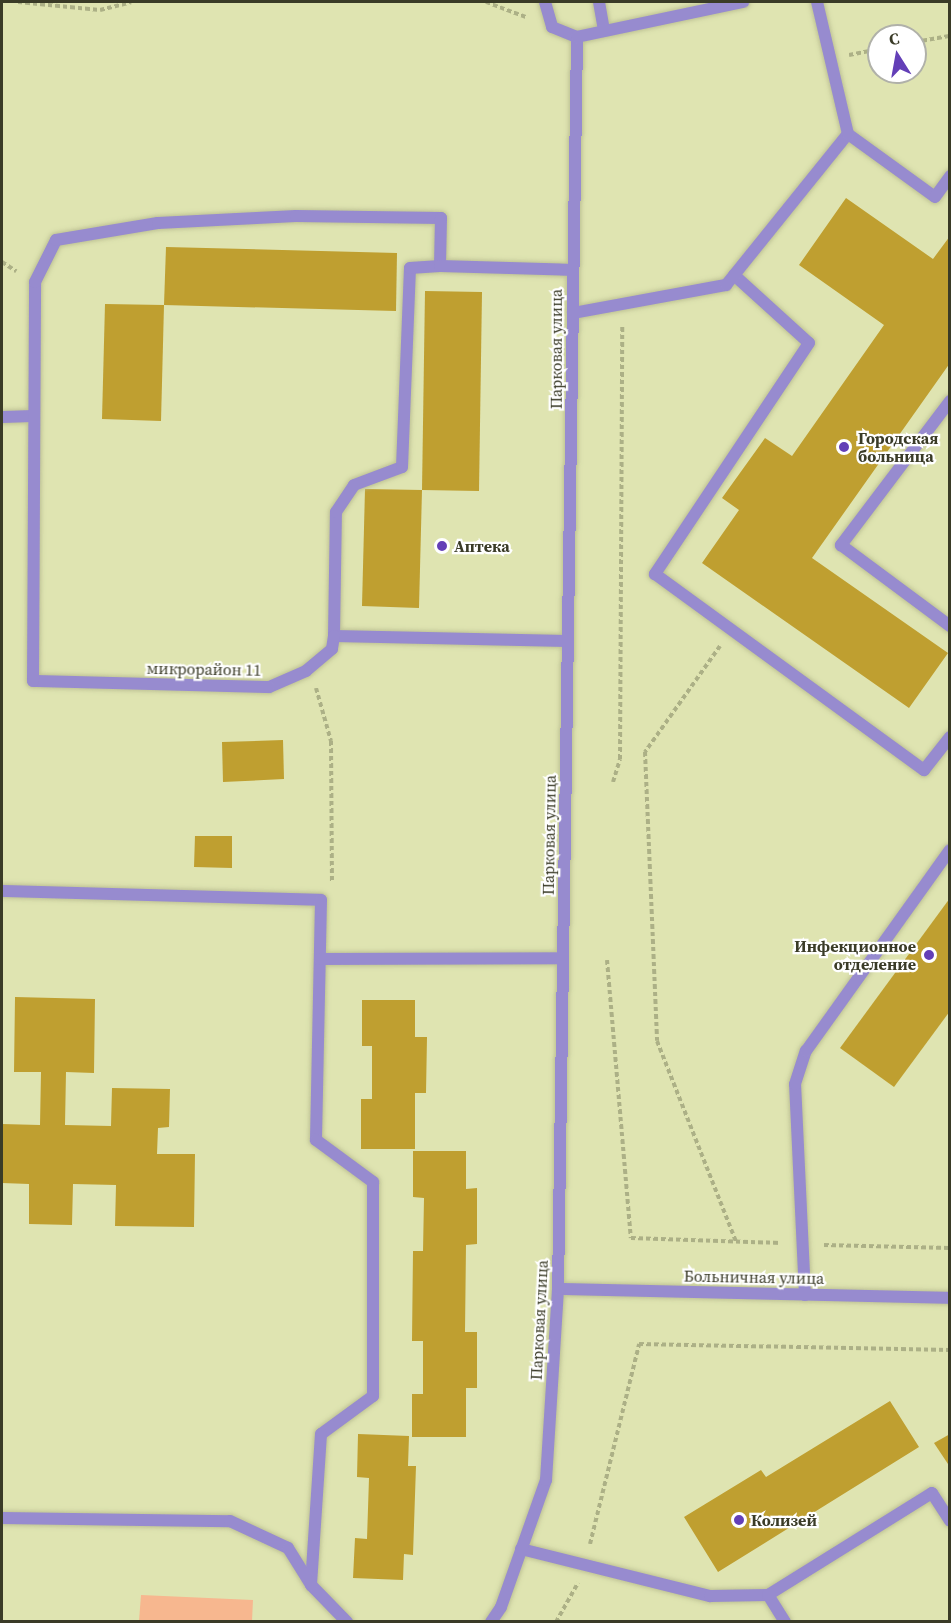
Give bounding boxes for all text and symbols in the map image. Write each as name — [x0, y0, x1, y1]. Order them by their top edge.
north arrow — [867, 24, 927, 84]
text: С — [887, 27, 901, 50]
street label: Парковая улица — [546, 289, 566, 409]
place label: Городская больница — [858, 428, 938, 466]
marker: Городская больница — [835, 438, 853, 456]
place label: Аптека — [454, 536, 510, 556]
marker: Аптека — [435, 539, 449, 553]
street label: микрорайон 11 — [146, 658, 262, 680]
street label: Парковая улица — [538, 775, 560, 895]
place label: Инфекционное отделение — [794, 936, 916, 974]
marker: Инфекционное отделение — [920, 946, 938, 964]
street label: Парковая улица — [526, 1259, 552, 1381]
street label: Больничная улица — [684, 1266, 824, 1288]
place label: Колизей — [751, 1510, 817, 1530]
marker: Колизей — [732, 1513, 746, 1527]

